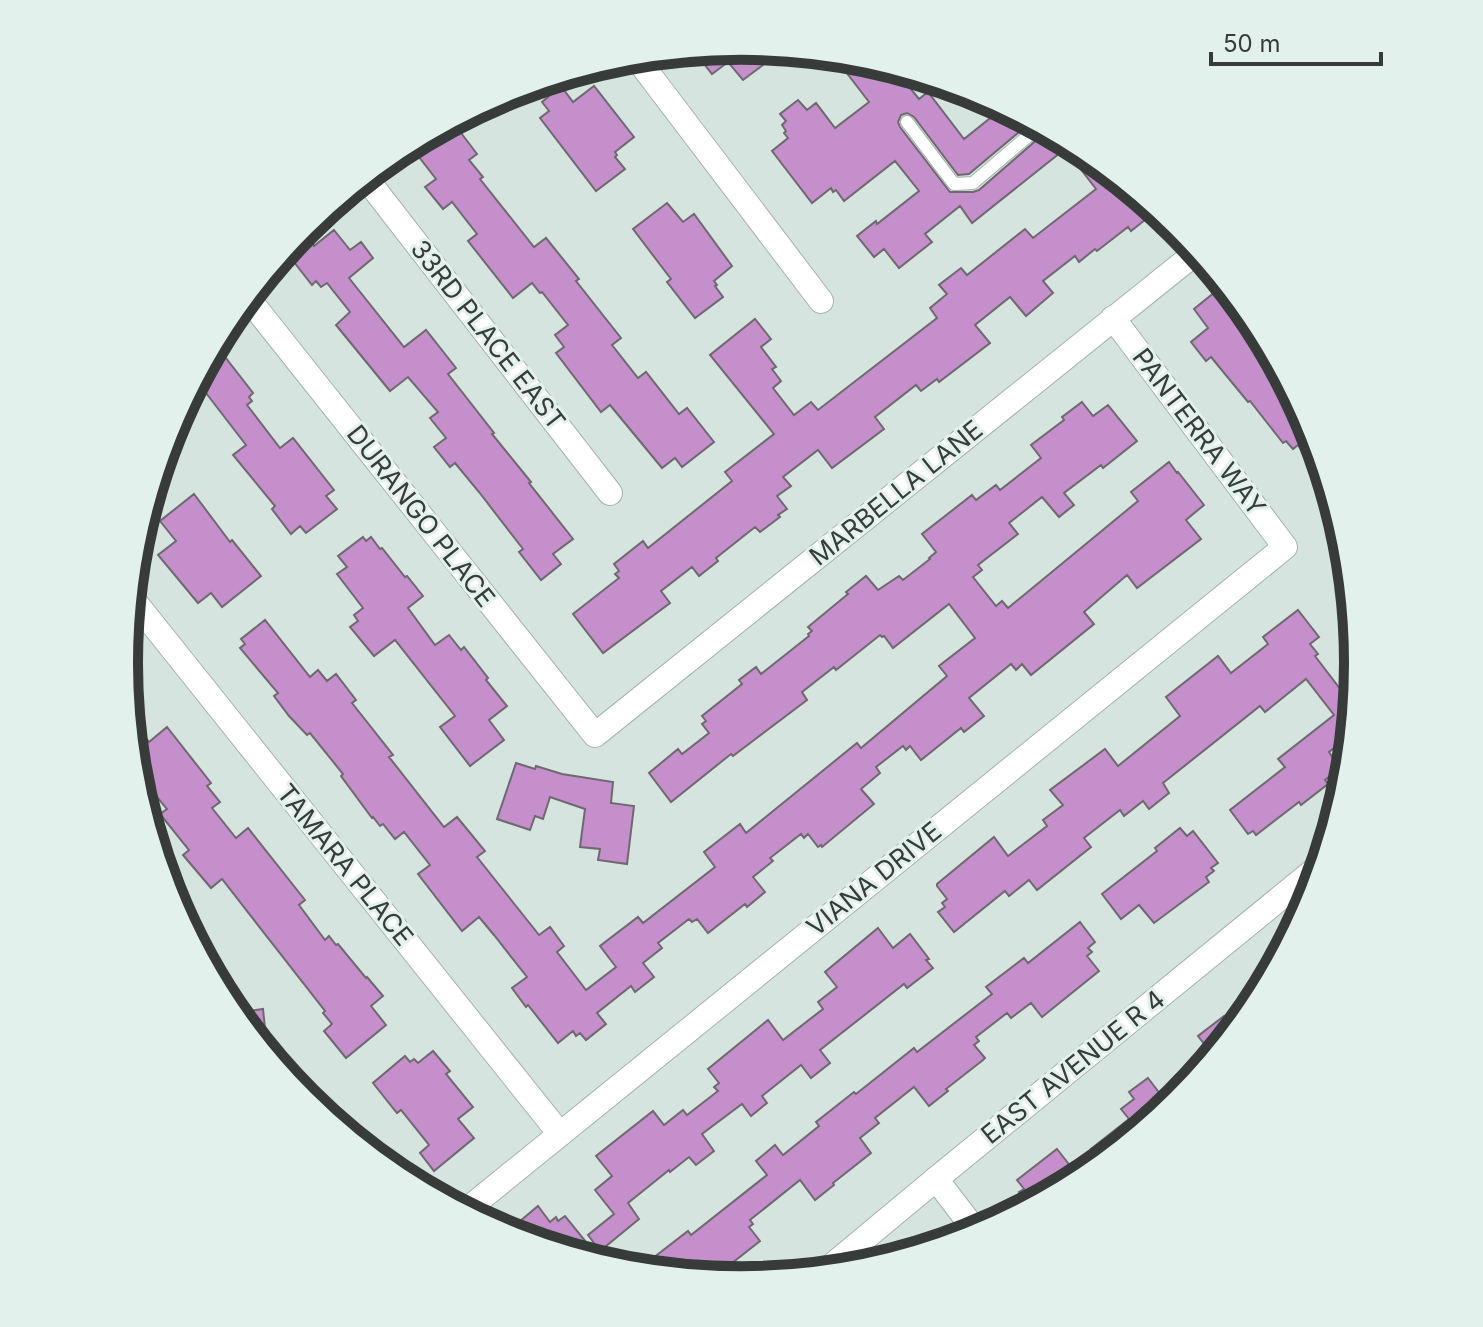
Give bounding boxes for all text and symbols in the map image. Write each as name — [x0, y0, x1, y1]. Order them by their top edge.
scale bar — [1211, 16, 1381, 66]
text: 50 m — [1223, 29, 1281, 58]
street label: 33RD PLACE EAST — [405, 234, 572, 436]
street label: PANTERRA WAY — [1126, 342, 1272, 521]
street label: MARBELLA LANE — [803, 413, 988, 572]
street label: DURANGO PLACE — [341, 419, 502, 613]
street label: TAMARA PLACE — [271, 778, 420, 952]
street label: VIANA DRIVE — [800, 815, 947, 942]
street label: EAST AVENUE R 4 — [975, 983, 1171, 1150]

